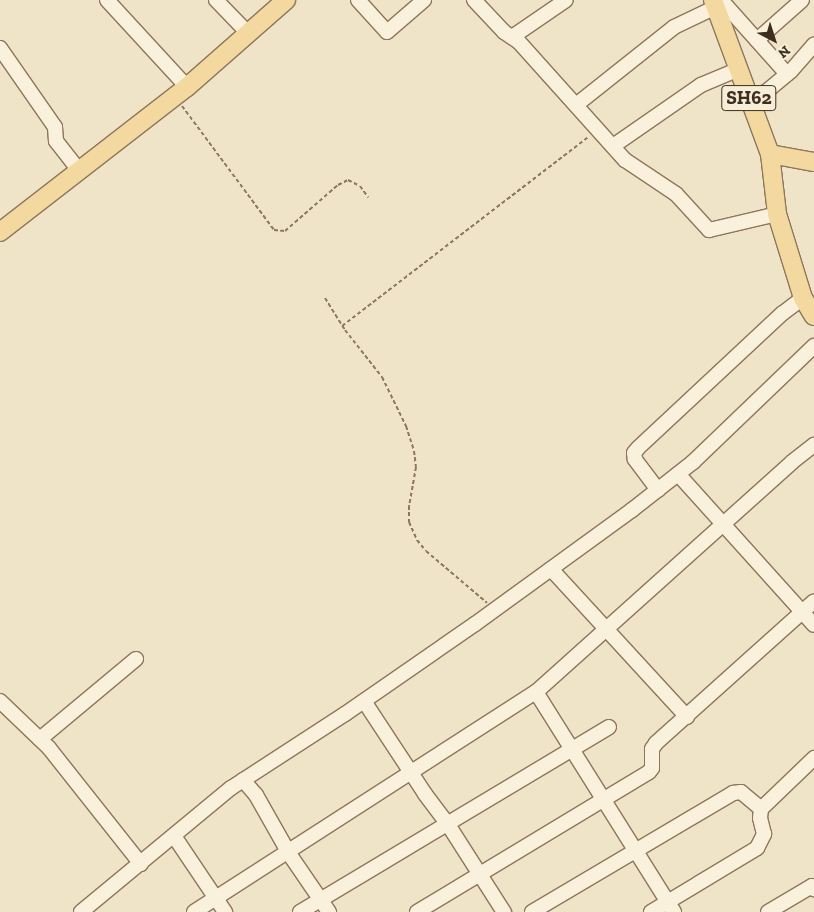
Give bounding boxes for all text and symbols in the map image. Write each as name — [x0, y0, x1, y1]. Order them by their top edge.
north arrow — [749, 15, 799, 65]
text: N — [774, 42, 794, 62]
road number: SH62 — [720, 82, 778, 115]

